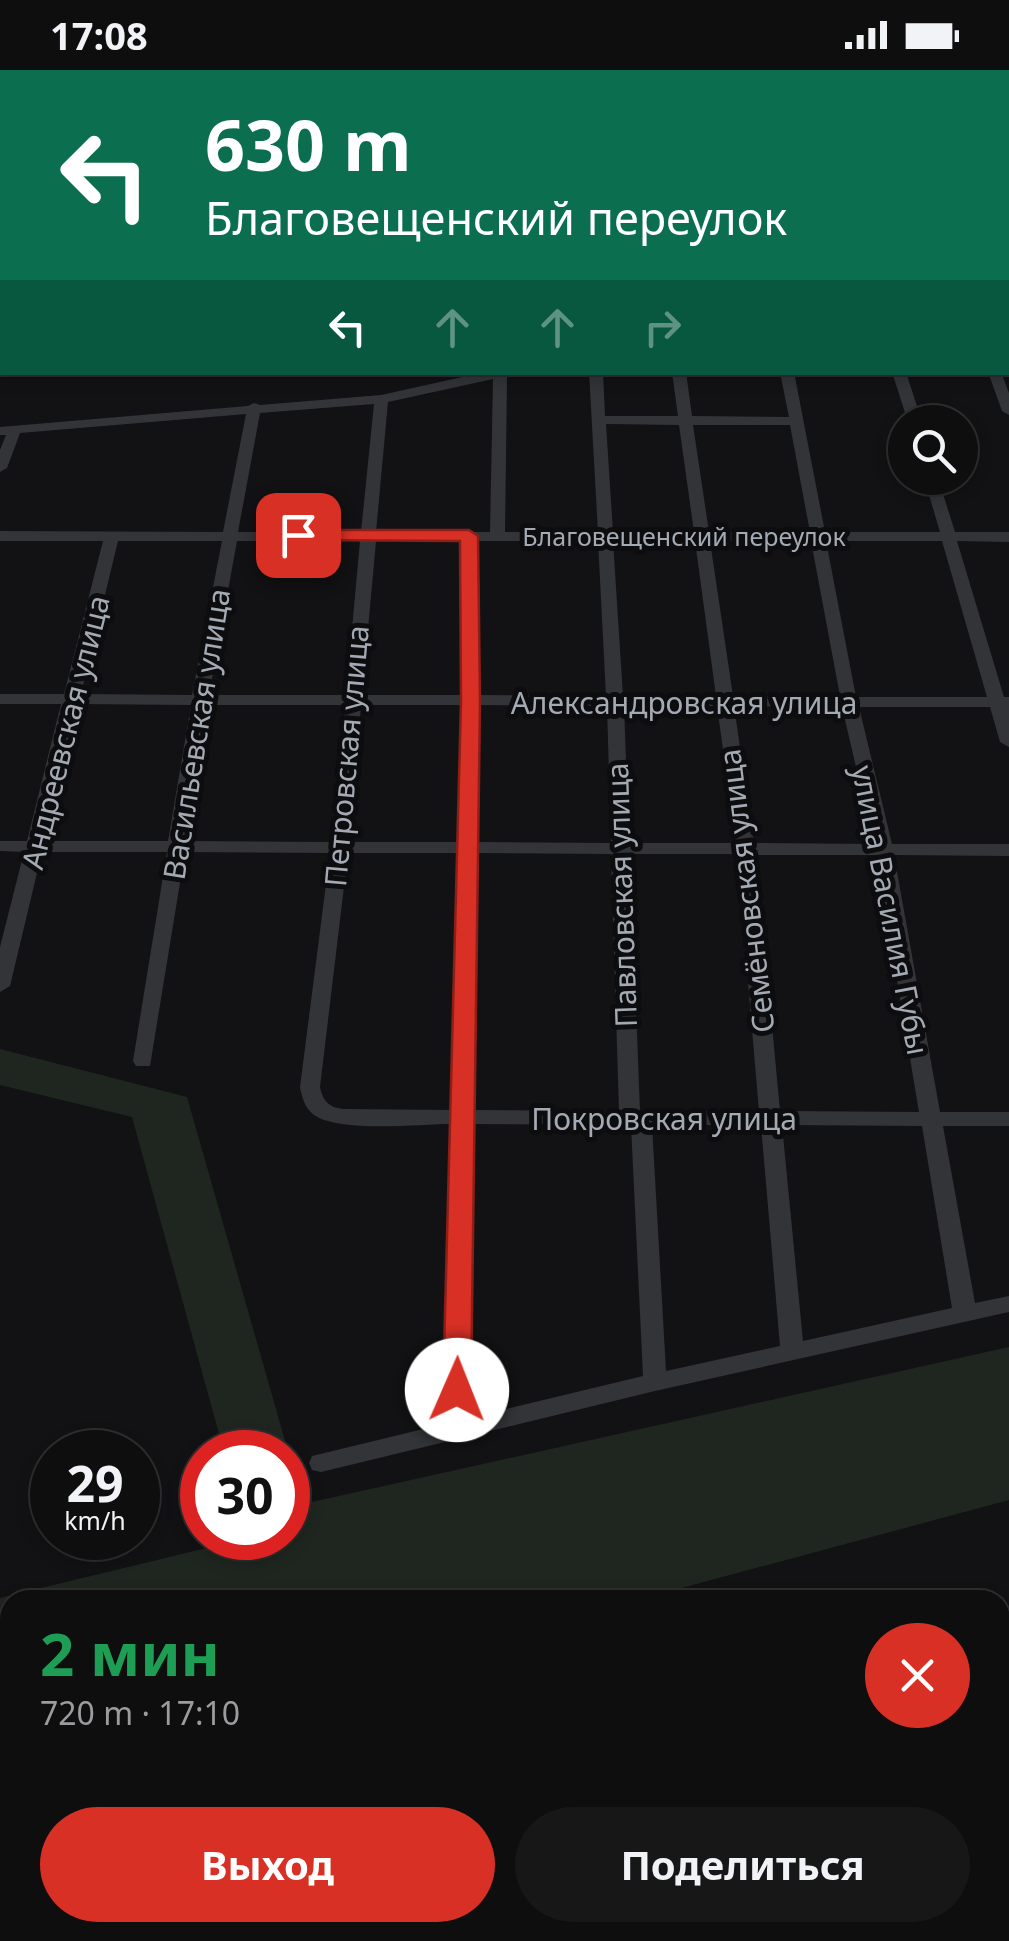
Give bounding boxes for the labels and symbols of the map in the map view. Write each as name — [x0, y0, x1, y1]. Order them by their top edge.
pin — [256, 493, 341, 578]
street label: Благовещенский переулок — [522, 519, 846, 553]
street label: Васильевская улица — [153, 586, 239, 882]
street label: Андреевская улица — [11, 591, 119, 873]
street label: Петровская улица — [314, 624, 378, 888]
street label: Александровская улица — [511, 682, 857, 723]
street label: Семёновская улица — [708, 747, 784, 1035]
street label: Павловская улица — [596, 762, 646, 1028]
street label: улица Василия Губы — [843, 762, 939, 1058]
street label: Покровская улица — [531, 1098, 797, 1139]
position arrow — [405, 1338, 509, 1442]
speed limit sign: 30 — [180, 1430, 310, 1560]

